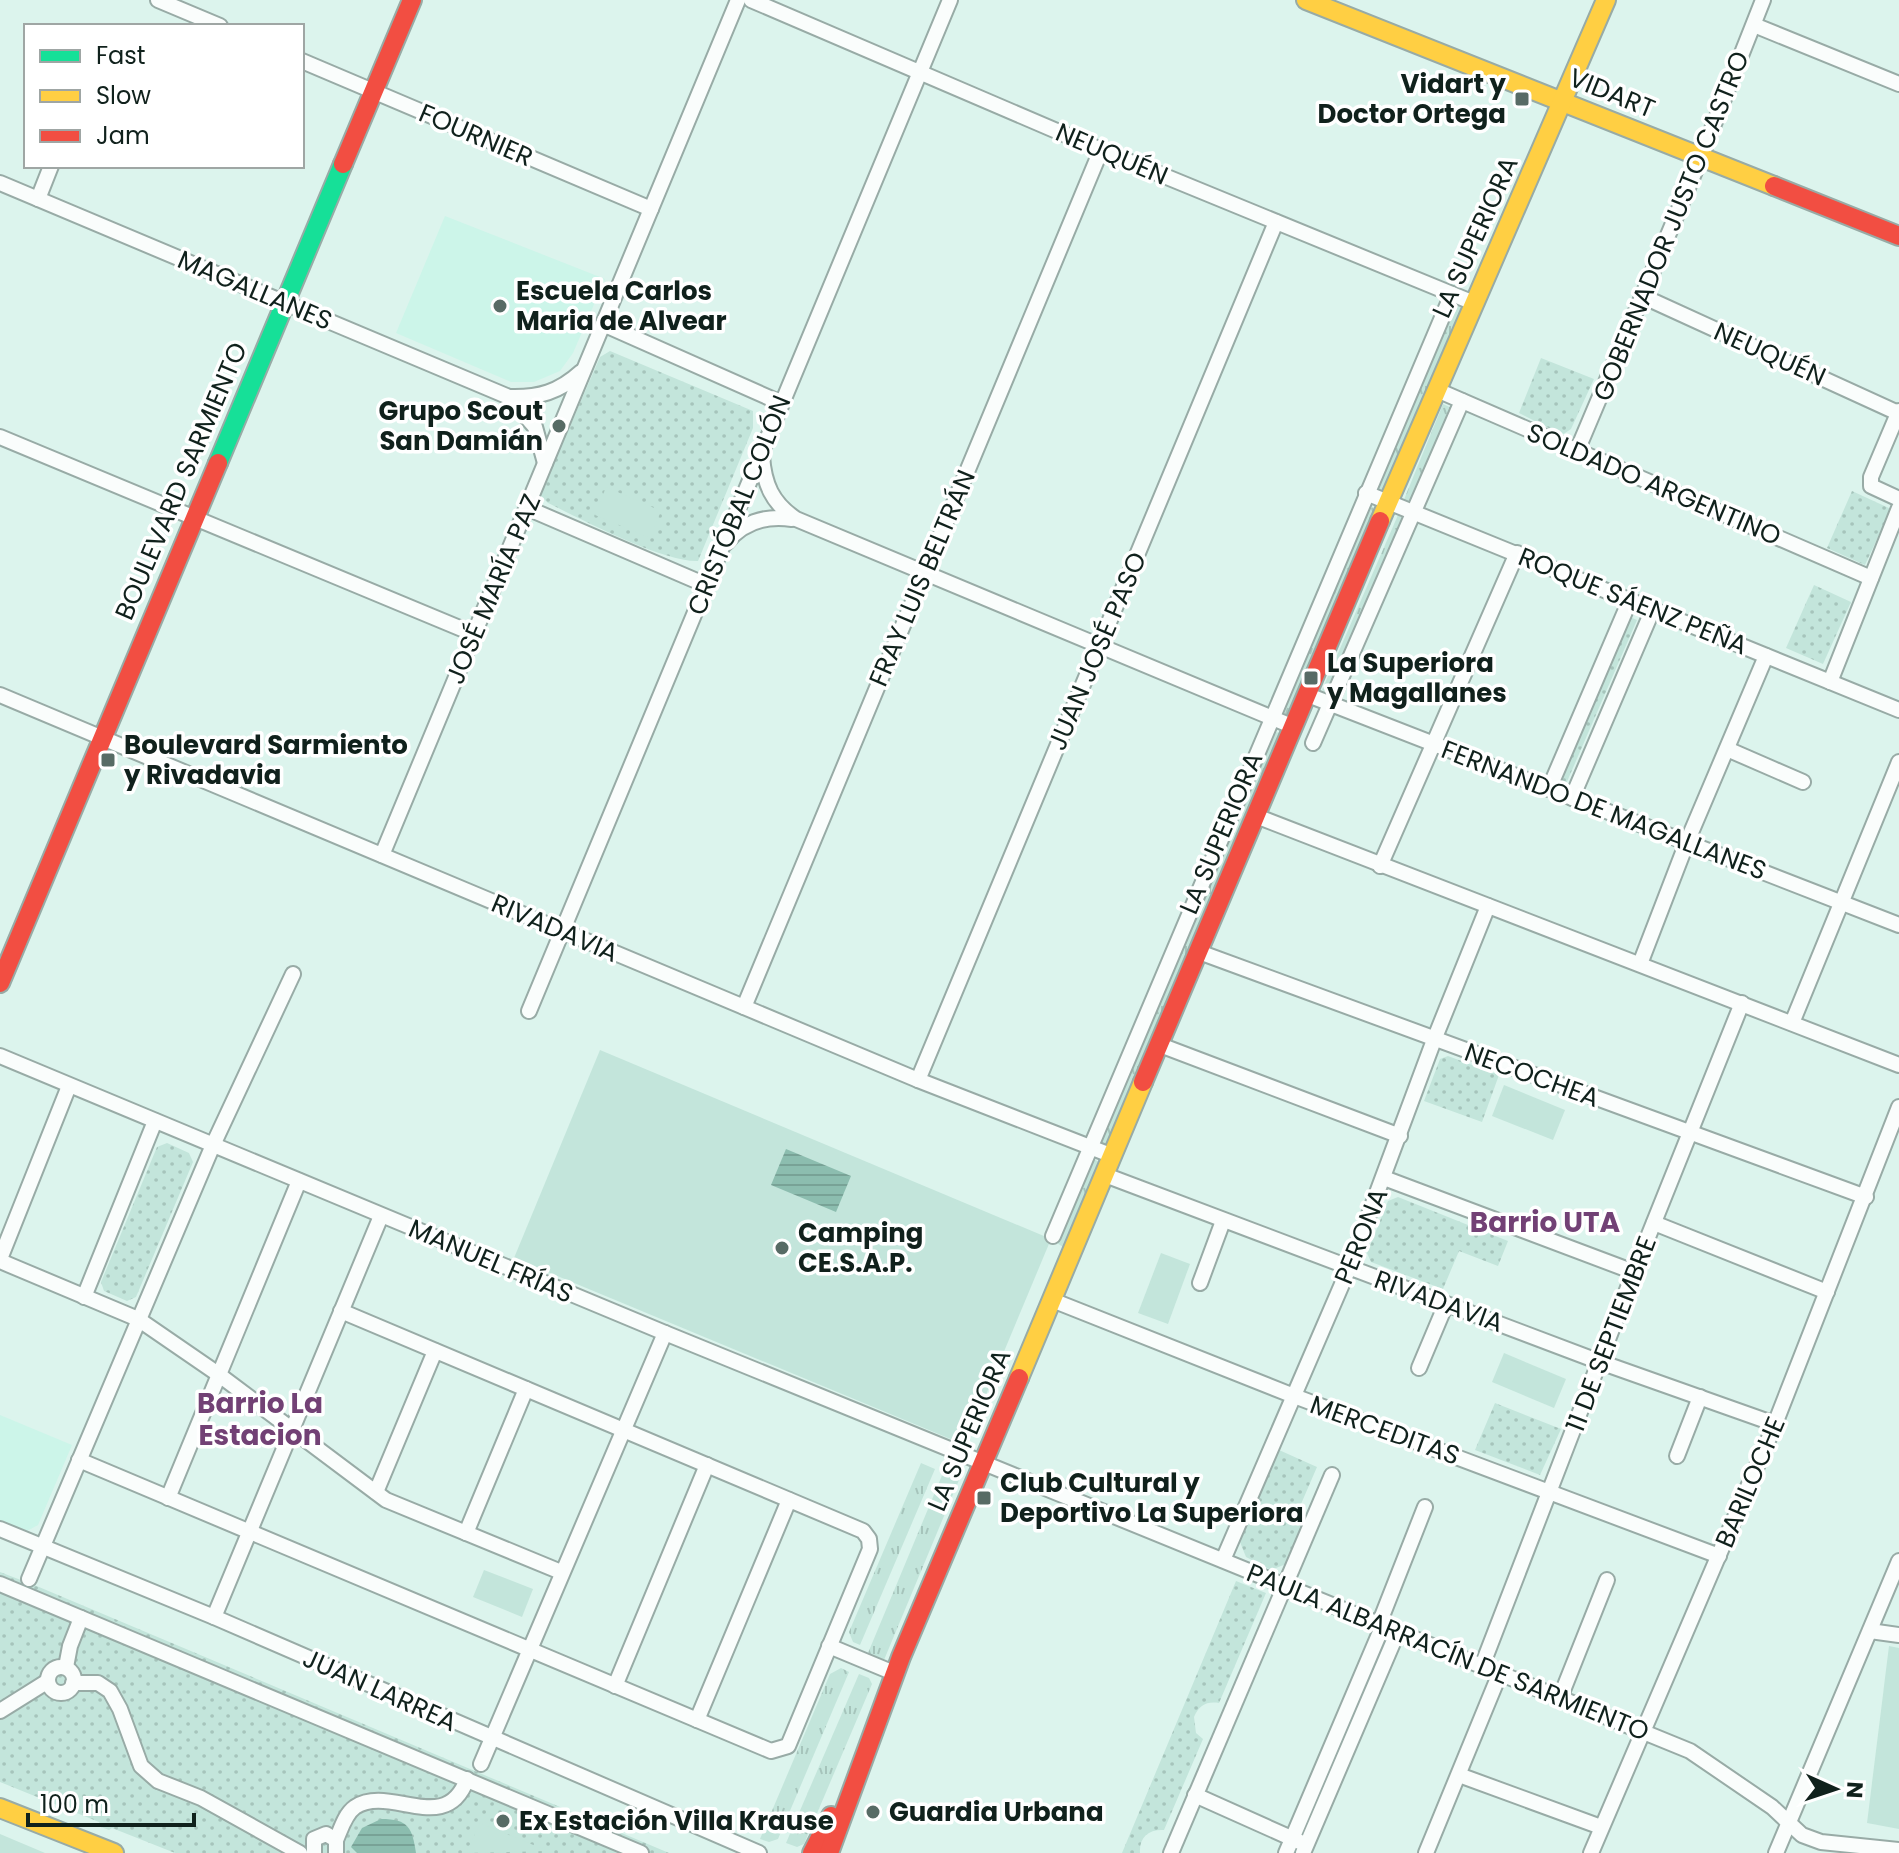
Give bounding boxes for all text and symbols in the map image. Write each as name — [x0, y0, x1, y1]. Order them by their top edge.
legend — [24, 24, 304, 168]
text: Fast — [96, 39, 146, 72]
street label: GOBERNADOR JUSTO CASTRO — [1584, 46, 1758, 406]
street label: VIDART — [1564, 59, 1660, 127]
place label: Vidart y Doctor Ortega — [1318, 66, 1507, 132]
text: Slow — [96, 79, 151, 112]
marker: Vidart y Doctor Ortega — [1513, 90, 1531, 108]
street label: FOURNIER — [413, 95, 539, 175]
street label: NEUQUÉN — [1050, 114, 1174, 194]
text: Jam — [96, 119, 150, 152]
street label: LA SUPERIORA — [1423, 151, 1527, 323]
street label: MAGALLANES — [172, 241, 338, 339]
place label: Escuela Carlos Maria de Alvear — [516, 273, 727, 339]
marker: Escuela Carlos Maria de Alvear — [491, 297, 509, 315]
street label: NEUQUÉN — [1708, 313, 1832, 395]
street label: BOULEVARD SARMIENTO — [106, 337, 256, 625]
street label: CRISTÓBAL COLÓN — [678, 390, 800, 620]
place label: Grupo Scout San Damián — [378, 393, 543, 459]
street label: SOLDADO ARGENTINO — [1521, 414, 1787, 554]
marker: Grupo Scout San Damián — [550, 417, 568, 435]
street label: FRAY LUIS BELTRÁN — [860, 464, 984, 692]
street label: JOSÉ MARÍA PAZ — [437, 489, 549, 689]
street label: ROQUE SÁENZ PEÑA — [1513, 539, 1753, 663]
street label: JUAN JOSÉ PASO — [1039, 546, 1155, 756]
place label: La Superiora y Magallanes — [1326, 645, 1507, 711]
marker: La Superiora y Magallanes — [1302, 669, 1320, 687]
place label: Boulevard Sarmiento y Rivadavia — [123, 727, 408, 793]
street label: FERNANDO DE MAGALLANES — [1436, 731, 1772, 889]
street label: LA SUPERIORA — [1171, 746, 1271, 920]
marker: Boulevard Sarmiento y Rivadavia — [99, 751, 117, 769]
street label: RIVADAVIA — [486, 885, 624, 971]
street label: NECOCHEA — [1460, 1034, 1604, 1116]
street label: PERONA — [1325, 1183, 1397, 1289]
district label: Barrio UTA — [1470, 1203, 1621, 1242]
street label: MANUEL FRÍAS — [403, 1210, 579, 1312]
place label: Camping CE.S.A.P. — [798, 1215, 924, 1281]
street label: 11 DE SEPTIEMBRE — [1557, 1231, 1665, 1437]
marker: Camping CE.S.A.P. — [773, 1239, 791, 1257]
street label: RIVADAVIA — [1370, 1261, 1508, 1341]
street label: LA SUPERIORA — [919, 1343, 1019, 1517]
district label: Barrio La Estacion — [197, 1384, 323, 1455]
street label: MERCEDITAS — [1305, 1386, 1465, 1474]
street label: BARILOCHE — [1706, 1411, 1794, 1553]
place label: Club Cultural y Deportivo La Superiora — [1000, 1465, 1304, 1531]
marker: Club Cultural y Deportivo La Superiora — [975, 1489, 993, 1507]
street label: PAULA ALBARRACÍN DE SARMIENTO — [1241, 1555, 1655, 1749]
street label: JUAN LARREA — [297, 1640, 463, 1740]
north arrow — [1795, 1749, 1875, 1829]
scale bar — [28, 1777, 194, 1827]
text: N — [1839, 1781, 1870, 1799]
text: 100 m — [40, 1788, 109, 1821]
place label: Guardia Urbana — [889, 1794, 1104, 1830]
place label: Ex Estación Villa Krause — [519, 1803, 834, 1839]
marker: Guardia Urbana — [864, 1803, 882, 1821]
marker: Ex Estación Villa Krause — [494, 1812, 512, 1830]

